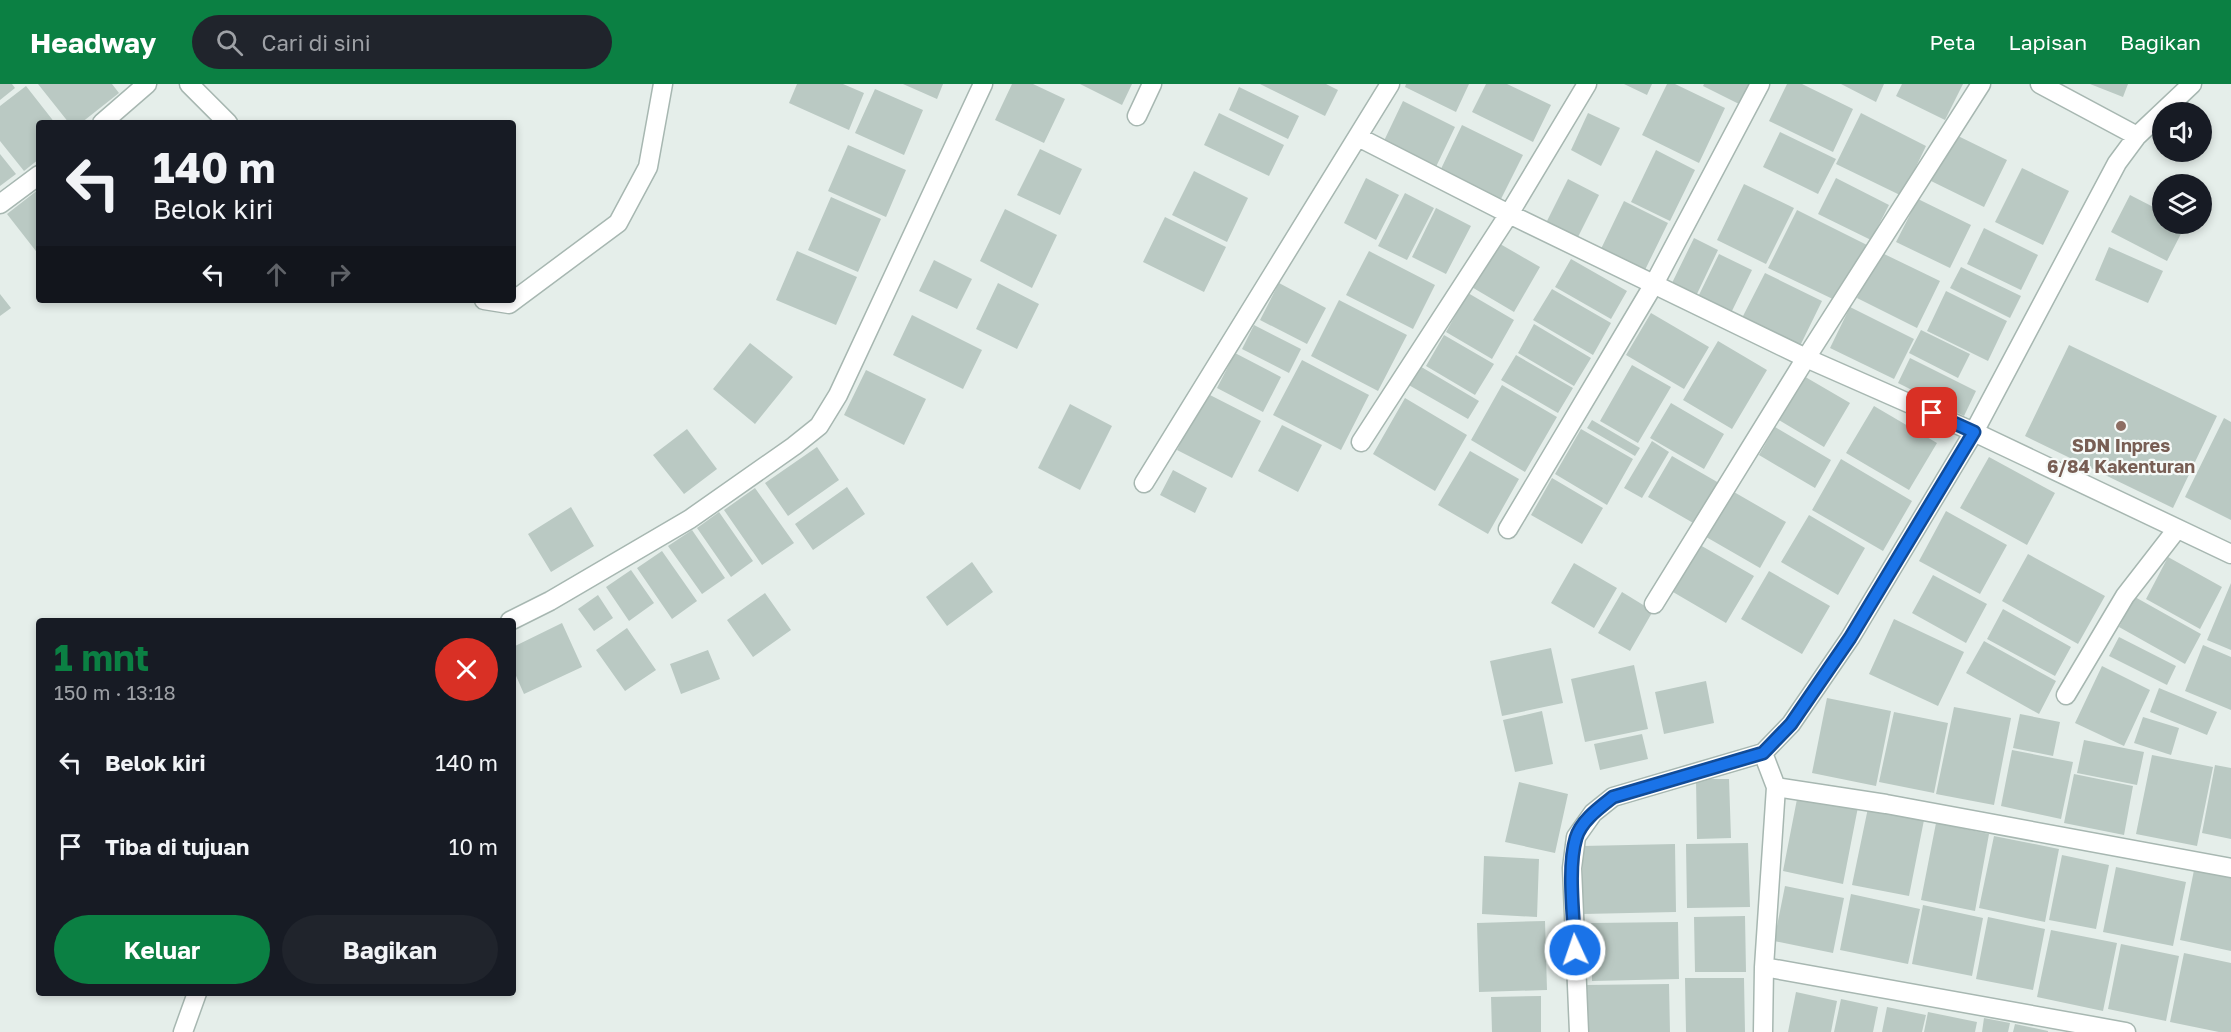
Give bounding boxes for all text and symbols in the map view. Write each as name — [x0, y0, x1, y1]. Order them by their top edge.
search box — [192, 15, 612, 69]
text: Headway — [30, 26, 156, 59]
icon: search — [213, 26, 246, 59]
text: Cari di sini — [261, 29, 371, 56]
text: Peta — [1930, 29, 1976, 55]
text: Lapisan — [2009, 29, 2087, 55]
text: Bagikan — [2120, 29, 2201, 55]
map controls — [2152, 102, 2212, 234]
button: sound — [2152, 102, 2212, 162]
text: 140 m — [153, 142, 275, 192]
icon: left — [54, 144, 132, 222]
button: layers — [2152, 174, 2212, 234]
text: Belok kiri — [153, 193, 274, 225]
icon: left — [197, 258, 230, 291]
icon: ahead — [260, 258, 293, 291]
icon: right — [323, 258, 356, 291]
pin — [1906, 387, 1957, 438]
icon: arrive — [1915, 396, 1948, 429]
marker: SDN Inpres 6/84 Kakenturan — [2114, 419, 2128, 433]
place label: SDN Inpres 6/84 Kakenturan — [2047, 434, 2195, 477]
text: 1 mnt — [54, 636, 149, 679]
button: close — [435, 638, 498, 701]
text: 150 m · 13:18 — [54, 680, 176, 704]
icon: left — [54, 746, 87, 779]
text: Belok kiri — [105, 749, 206, 776]
text: 140 m — [435, 749, 498, 776]
icon: arrive — [54, 830, 87, 863]
text: Tiba di tujuan — [105, 833, 249, 860]
text: 10 m — [449, 833, 498, 860]
button: Keluar — [54, 915, 270, 984]
button: Bagikan — [282, 915, 498, 984]
position arrow — [1543, 918, 1607, 982]

